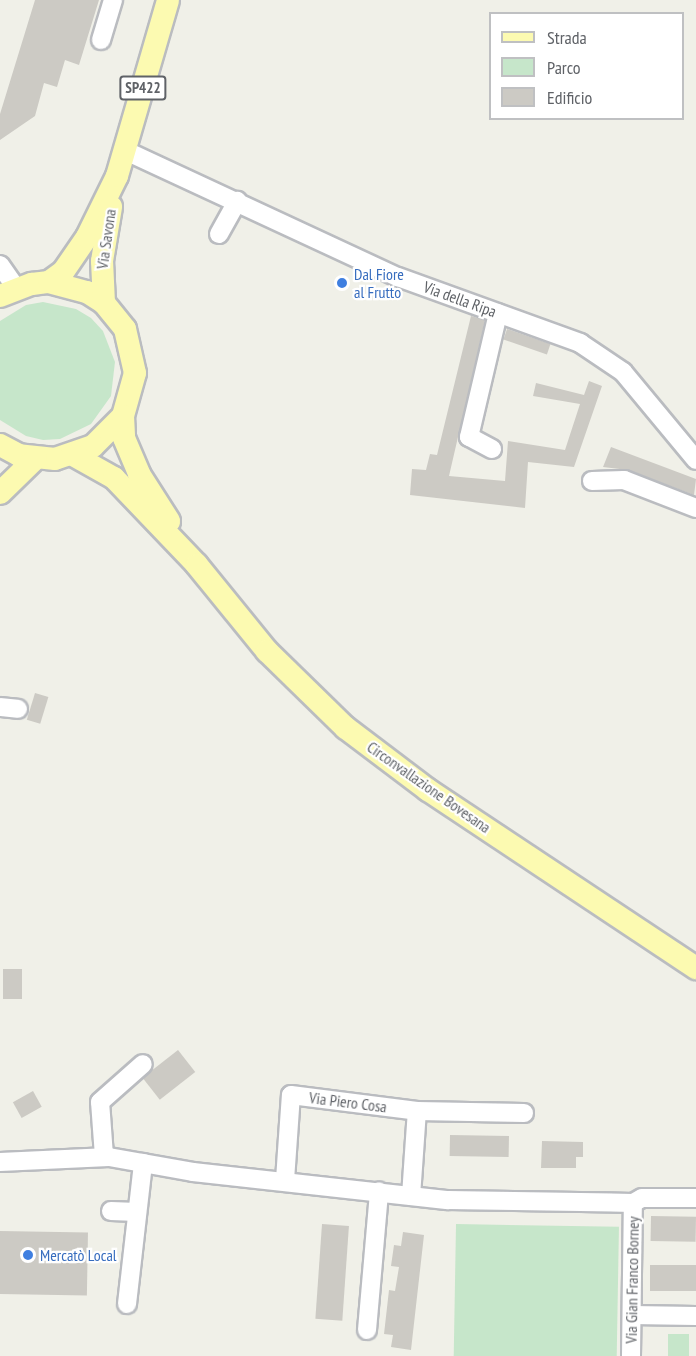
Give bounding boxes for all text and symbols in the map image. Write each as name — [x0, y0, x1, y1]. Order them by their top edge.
legend — [489, 12, 684, 120]
text: Strada — [547, 26, 587, 49]
text: Parco — [547, 56, 581, 79]
road number: SP422 — [119, 76, 167, 100]
text: Edificio — [547, 86, 592, 109]
street label: Via Savona — [92, 208, 120, 270]
place label: Dal Fiore al Frutto — [354, 264, 404, 302]
marker: Dal Fiore al Frutto — [335, 276, 349, 290]
street label: Via della Ripa — [421, 277, 499, 321]
street label: Circonvallazione Bovesana — [363, 737, 495, 837]
street label: Via Piero Cosa — [308, 1088, 388, 1116]
street label: Via Gian Franco Borney — [621, 1216, 643, 1344]
place label: Mercatò Local — [40, 1245, 117, 1265]
marker: Mercatò Local — [21, 1248, 35, 1262]

